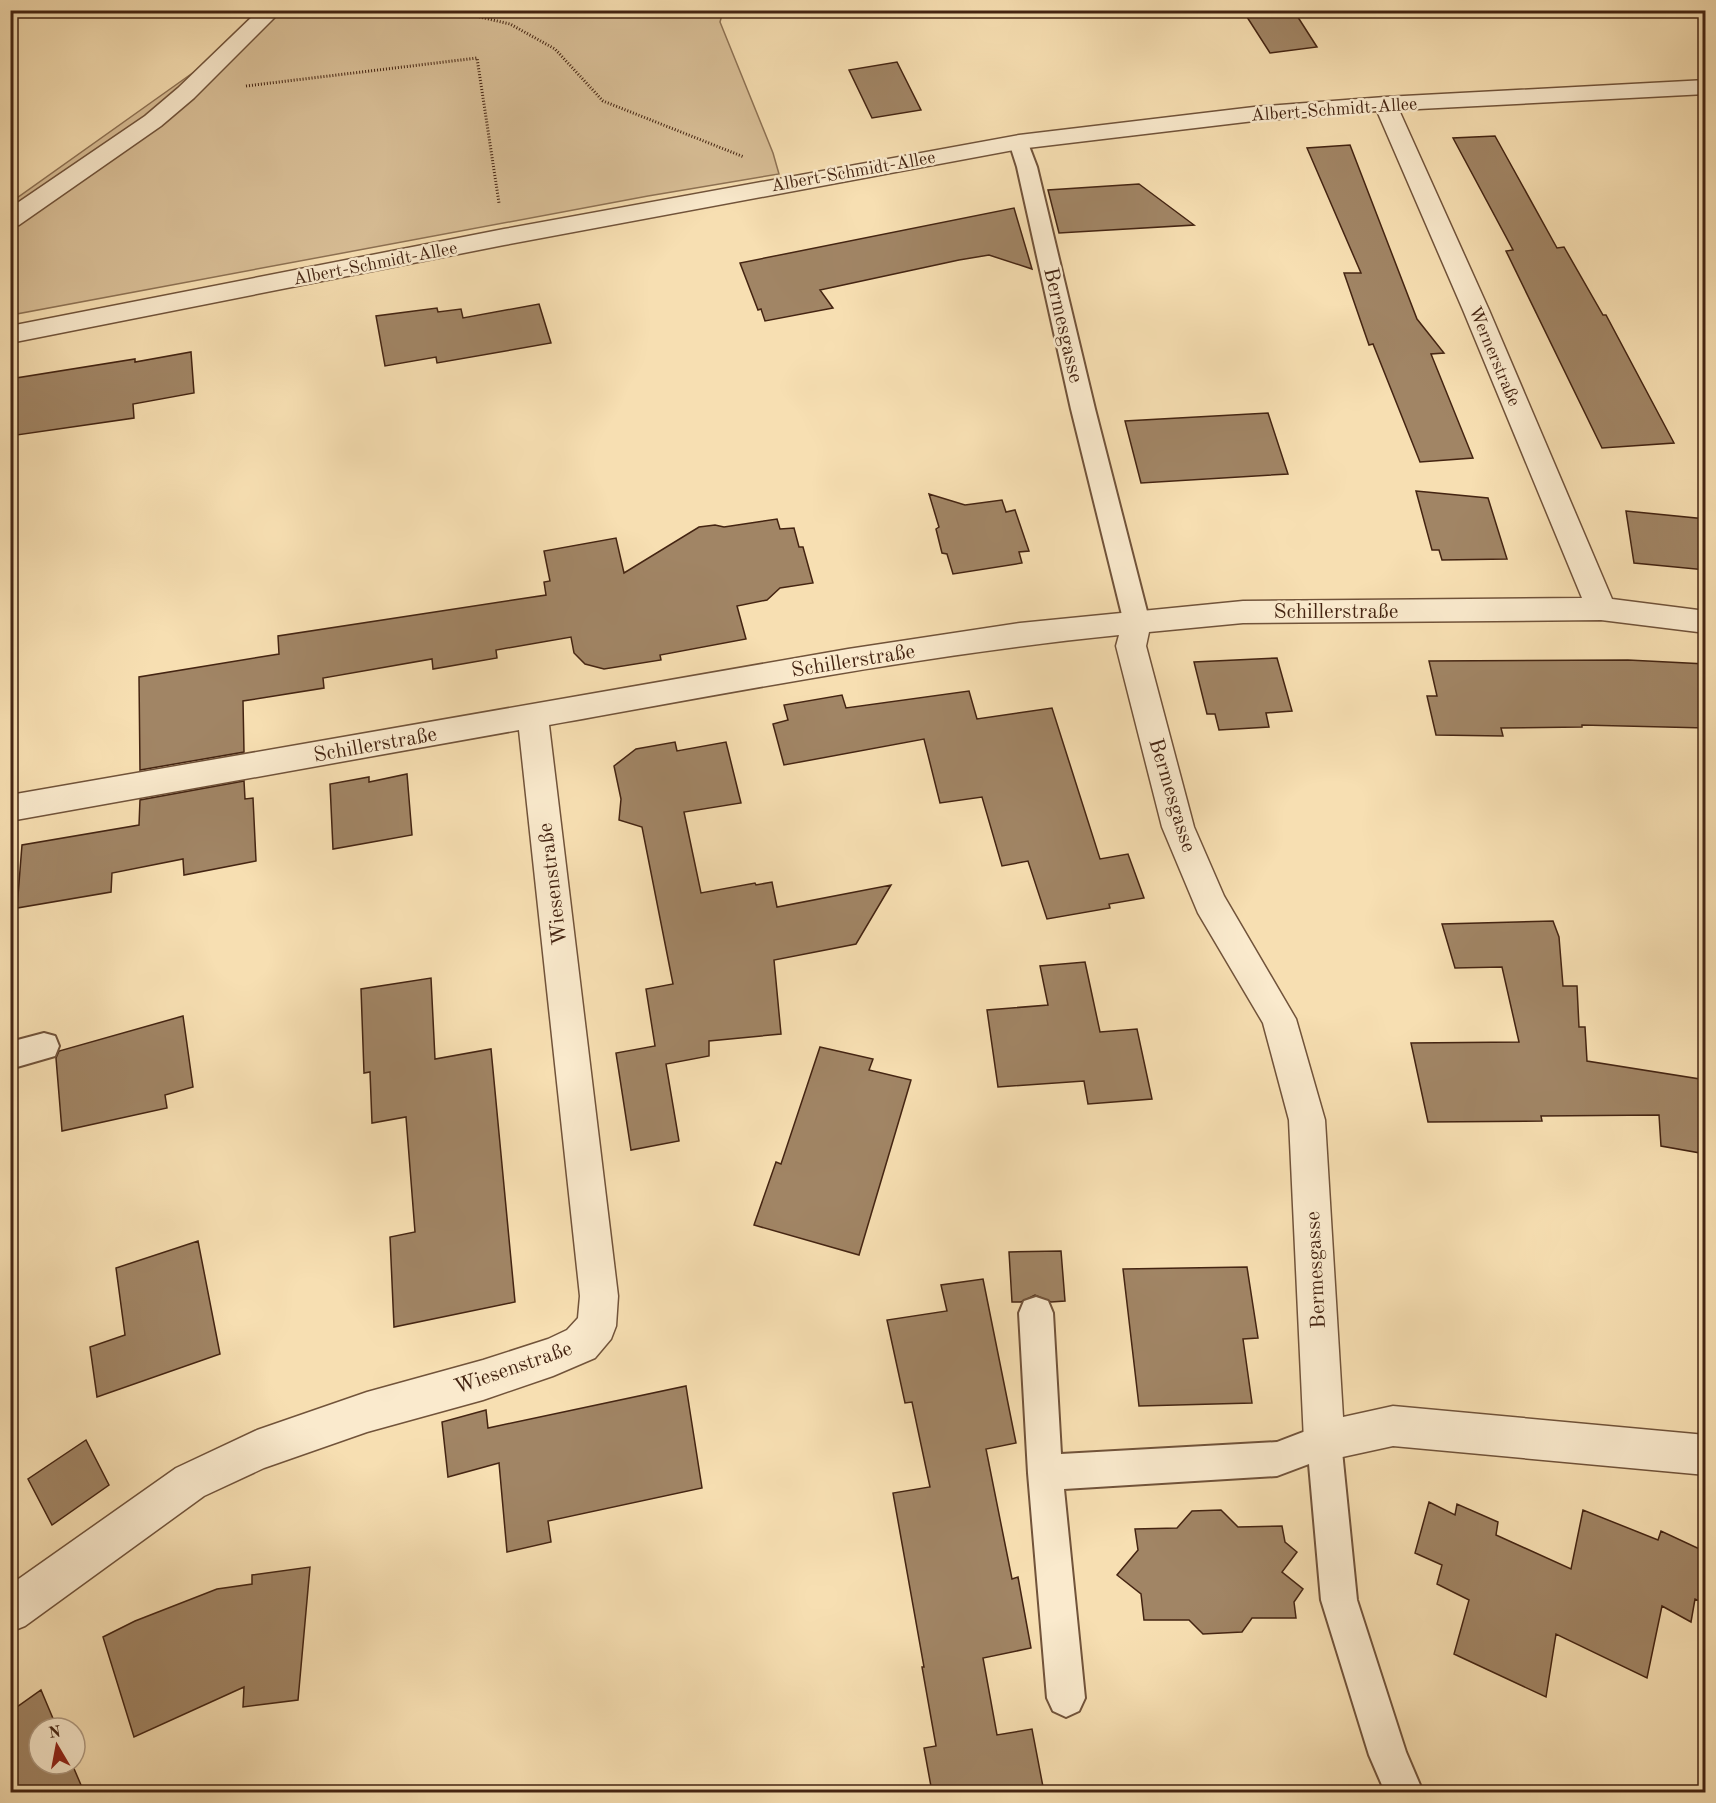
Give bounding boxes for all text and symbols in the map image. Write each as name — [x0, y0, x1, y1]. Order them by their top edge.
street label: Albert-Schmidt-Allee — [1250, 95, 1418, 125]
street label: Albert-Schmidt-Allee — [769, 149, 937, 195]
street label: Albert-Schmidt-Allee — [292, 239, 459, 289]
street label: Bermesgasse — [1039, 266, 1086, 385]
street label: Wernerstraße — [1465, 304, 1523, 409]
street label: Schillerstraße — [1273, 602, 1399, 623]
street label: Schillerstraße — [790, 641, 917, 682]
street label: Schillerstraße — [312, 724, 439, 767]
street label: Bermesgasse — [1144, 736, 1199, 855]
street label: Wiesenstraße — [536, 821, 571, 946]
street label: Bermesgasse — [1303, 1211, 1330, 1329]
street label: Wiesenstraße — [452, 1338, 575, 1398]
north arrow — [27, 1716, 87, 1776]
text: N — [47, 1724, 63, 1742]

